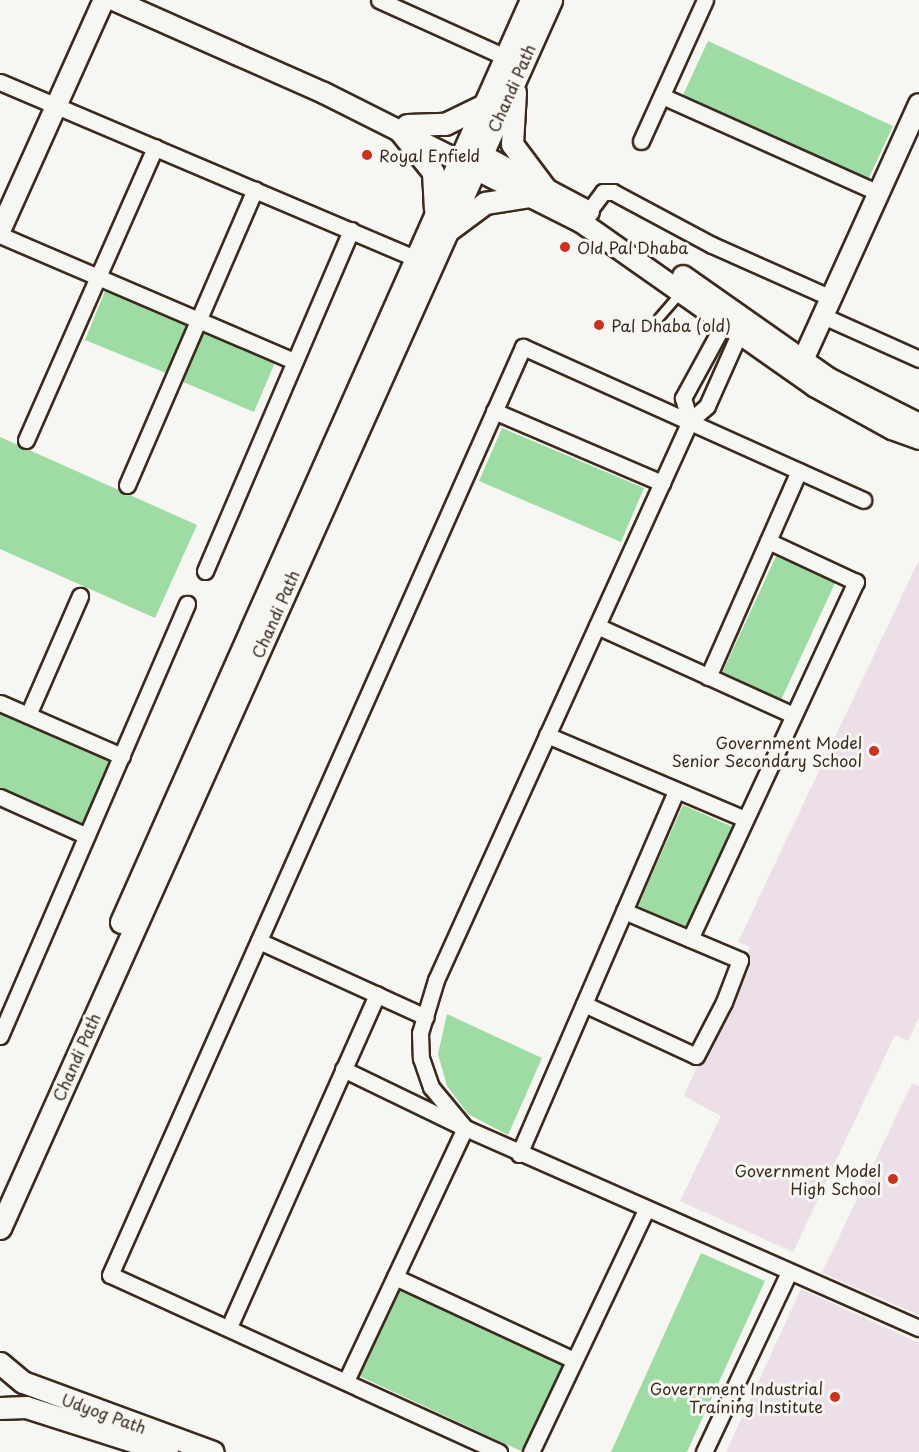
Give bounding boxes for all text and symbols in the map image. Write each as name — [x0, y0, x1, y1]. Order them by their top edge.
street label: Chandi Path — [483, 41, 539, 135]
place label: Royal Enfield — [379, 145, 480, 165]
marker: Royal Enfield — [360, 148, 374, 162]
place label: Old Pal Dhaba — [577, 237, 689, 257]
marker: Old Pal Dhaba — [558, 240, 572, 254]
place label: Pal Dhaba (old) — [611, 315, 731, 335]
marker: Pal Dhaba (old) — [592, 318, 606, 332]
street label: Chandi Path — [247, 567, 303, 661]
place label: Government Model Senior Secondary School — [671, 732, 862, 770]
marker: Government Model Senior Secondary School — [867, 744, 881, 758]
street label: Chandi Path — [48, 1010, 104, 1104]
place label: Government Model High School — [734, 1160, 881, 1198]
marker: Government Model High School — [886, 1172, 900, 1186]
place label: Government Industrial Training Institute — [650, 1378, 823, 1416]
street label: Udyog Path — [59, 1389, 149, 1437]
marker: Government Industrial Training Institute — [828, 1390, 842, 1404]

